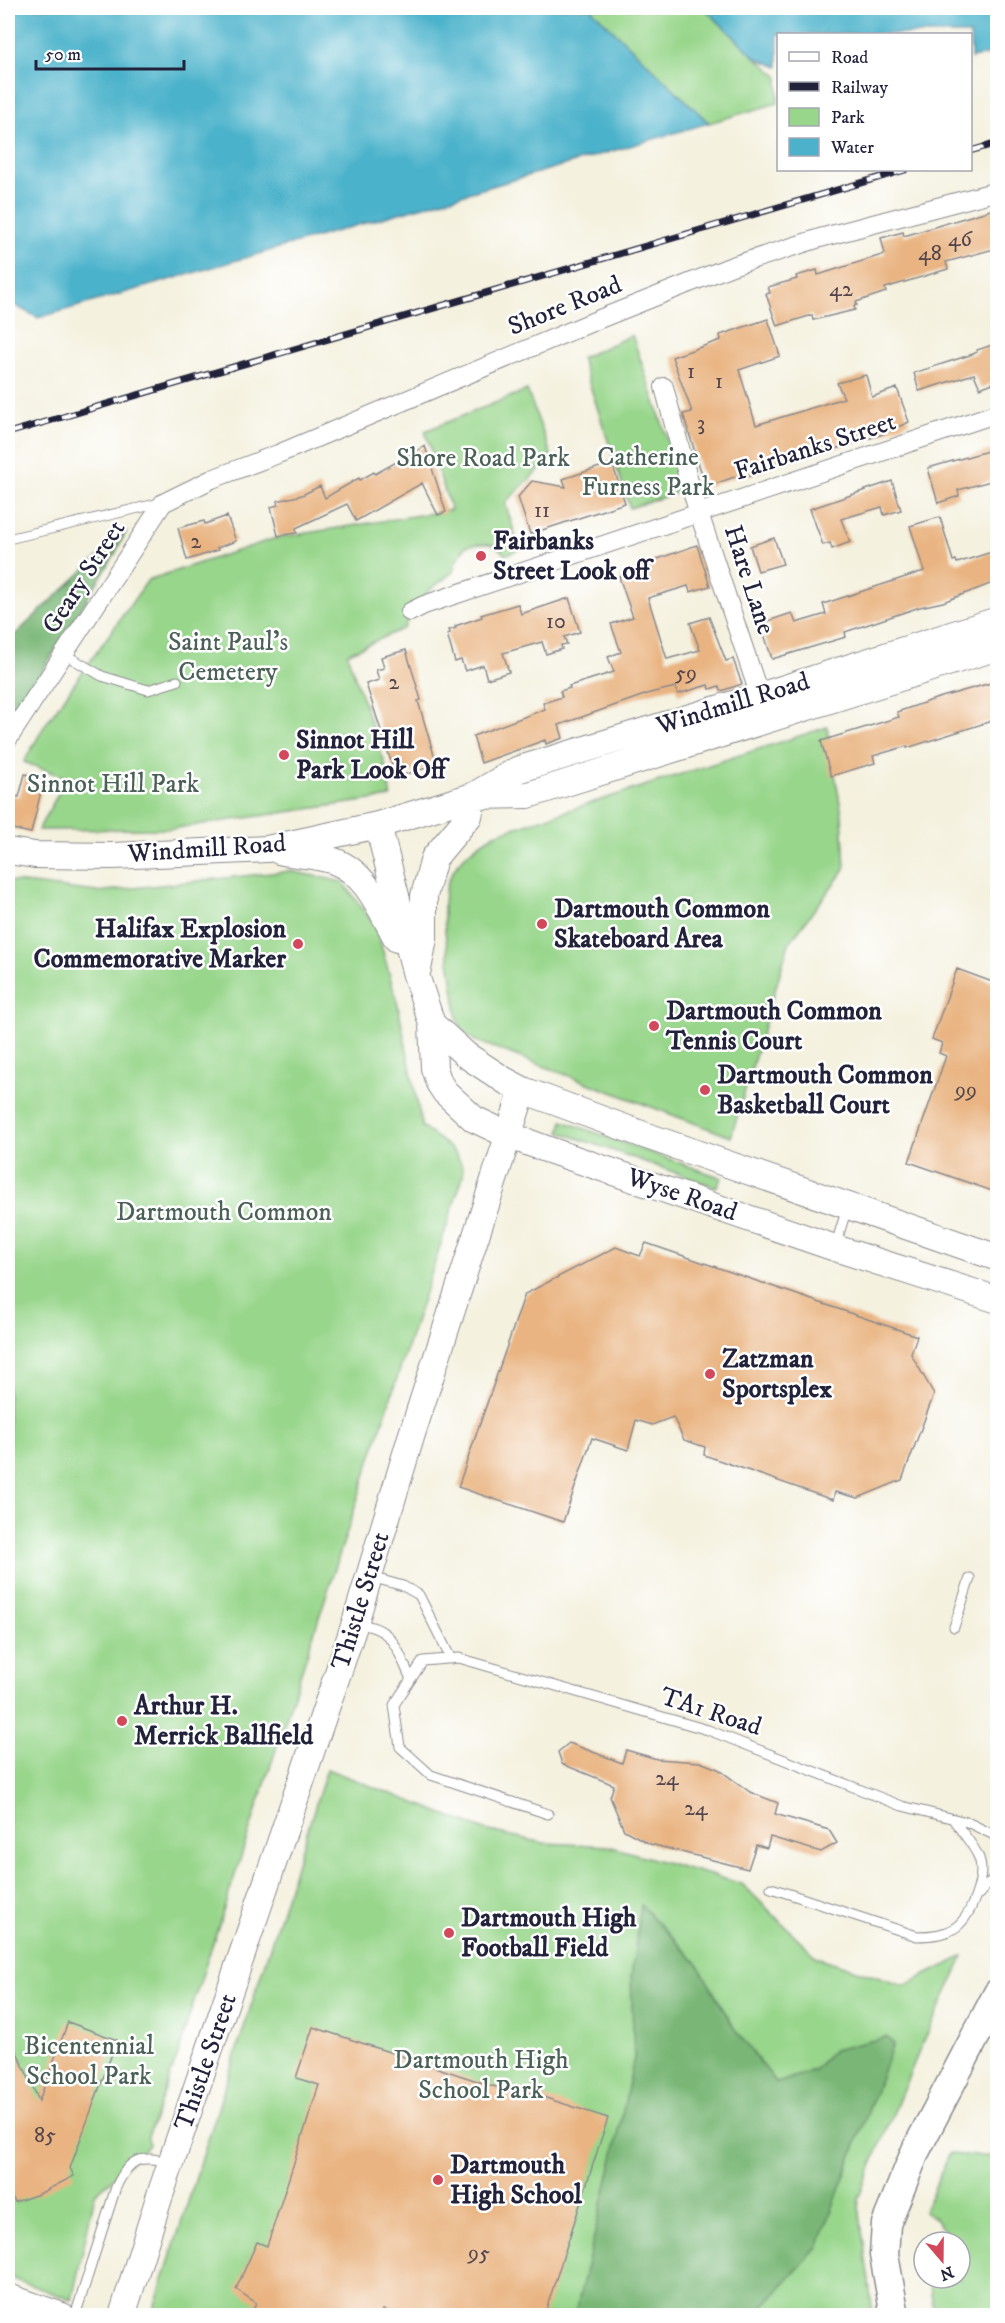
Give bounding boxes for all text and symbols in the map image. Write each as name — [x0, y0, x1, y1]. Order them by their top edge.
scale bar — [36, 33, 184, 71]
legend — [777, 33, 972, 171]
text: 50 m — [45, 44, 81, 66]
text: Road — [831, 47, 868, 69]
text: Railway — [831, 77, 889, 99]
text: Park — [831, 107, 865, 129]
text: Water — [830, 137, 874, 159]
house number: 46 — [948, 226, 974, 253]
house number: 48 — [918, 240, 942, 267]
street label: Shore Road — [503, 268, 627, 344]
house number: 42 — [829, 276, 853, 303]
house number: 1 — [687, 358, 695, 385]
house number: 1 — [715, 368, 723, 395]
street label: Fairbanks Street — [730, 405, 900, 489]
house number: 3 — [697, 410, 705, 437]
park label: Catherine Furness Park — [581, 441, 715, 504]
park label: Shore Road Park — [396, 442, 570, 475]
house number: 11 — [534, 497, 550, 524]
street label: Geary Street — [35, 514, 133, 640]
street label: Hare Lane — [716, 521, 782, 639]
place label: Fairbanks Street Look off — [493, 525, 654, 588]
house number: 2 — [191, 528, 202, 555]
marker: Fairbanks Street Look off — [474, 549, 488, 563]
house number: 10 — [546, 608, 566, 635]
park label: Saint Paul's Cemetery — [168, 626, 288, 689]
house number: 59 — [675, 660, 697, 687]
street label: Windmill Road — [652, 665, 814, 743]
house number: 2 — [389, 669, 400, 696]
place label: Sinnot Hill Park Look Off — [296, 724, 450, 787]
marker: Sinnot Hill Park Look Off — [277, 748, 291, 762]
park label: Sinnot Hill Park — [27, 768, 199, 801]
street label: Windmill Road — [126, 827, 287, 871]
place label: Dartmouth Common Skateboard Area — [554, 893, 770, 956]
place label: Halifax Explosion Commemorative Marker — [33, 913, 286, 976]
marker: Dartmouth Common Skateboard Area — [535, 917, 549, 931]
marker: Halifax Explosion Commemorative Marker — [291, 937, 305, 951]
place label: Dartmouth Common Tennis Court — [665, 995, 882, 1058]
marker: Dartmouth Common Tennis Court — [647, 1019, 661, 1033]
place label: Dartmouth Common Basketball Court — [717, 1059, 933, 1122]
house number: 99 — [954, 1077, 977, 1104]
marker: Dartmouth Common Basketball Court — [698, 1083, 712, 1097]
street label: Wyse Road — [622, 1160, 741, 1229]
park label: Dartmouth Common — [116, 1196, 332, 1229]
place label: Zatzman Sportsplex — [722, 1343, 832, 1406]
marker: Zatzman Sportsplex — [703, 1367, 717, 1381]
street label: Thistle Street — [324, 1528, 398, 1674]
street label: TA1 Road — [656, 1680, 766, 1744]
place label: Arthur H. Merrick Ballfield — [133, 1690, 314, 1753]
marker: Arthur H. Merrick Ballfield — [115, 1714, 129, 1728]
house number: 24 — [655, 1765, 680, 1792]
house number: 24 — [684, 1795, 709, 1822]
place label: Dartmouth High Football Field — [461, 1902, 637, 1965]
marker: Dartmouth High Football Field — [442, 1926, 456, 1940]
street label: Thistle Street — [167, 1989, 245, 2135]
park label: Bicentennial School Park — [24, 2030, 154, 2093]
park label: Dartmouth High School Park — [393, 2044, 569, 2107]
house number: 85 — [34, 2122, 56, 2149]
place label: Dartmouth High School — [450, 2149, 583, 2212]
marker: Dartmouth High School — [431, 2173, 445, 2187]
north arrow — [912, 2230, 972, 2290]
house number: 95 — [467, 2240, 490, 2267]
text: N — [937, 2262, 956, 2285]

